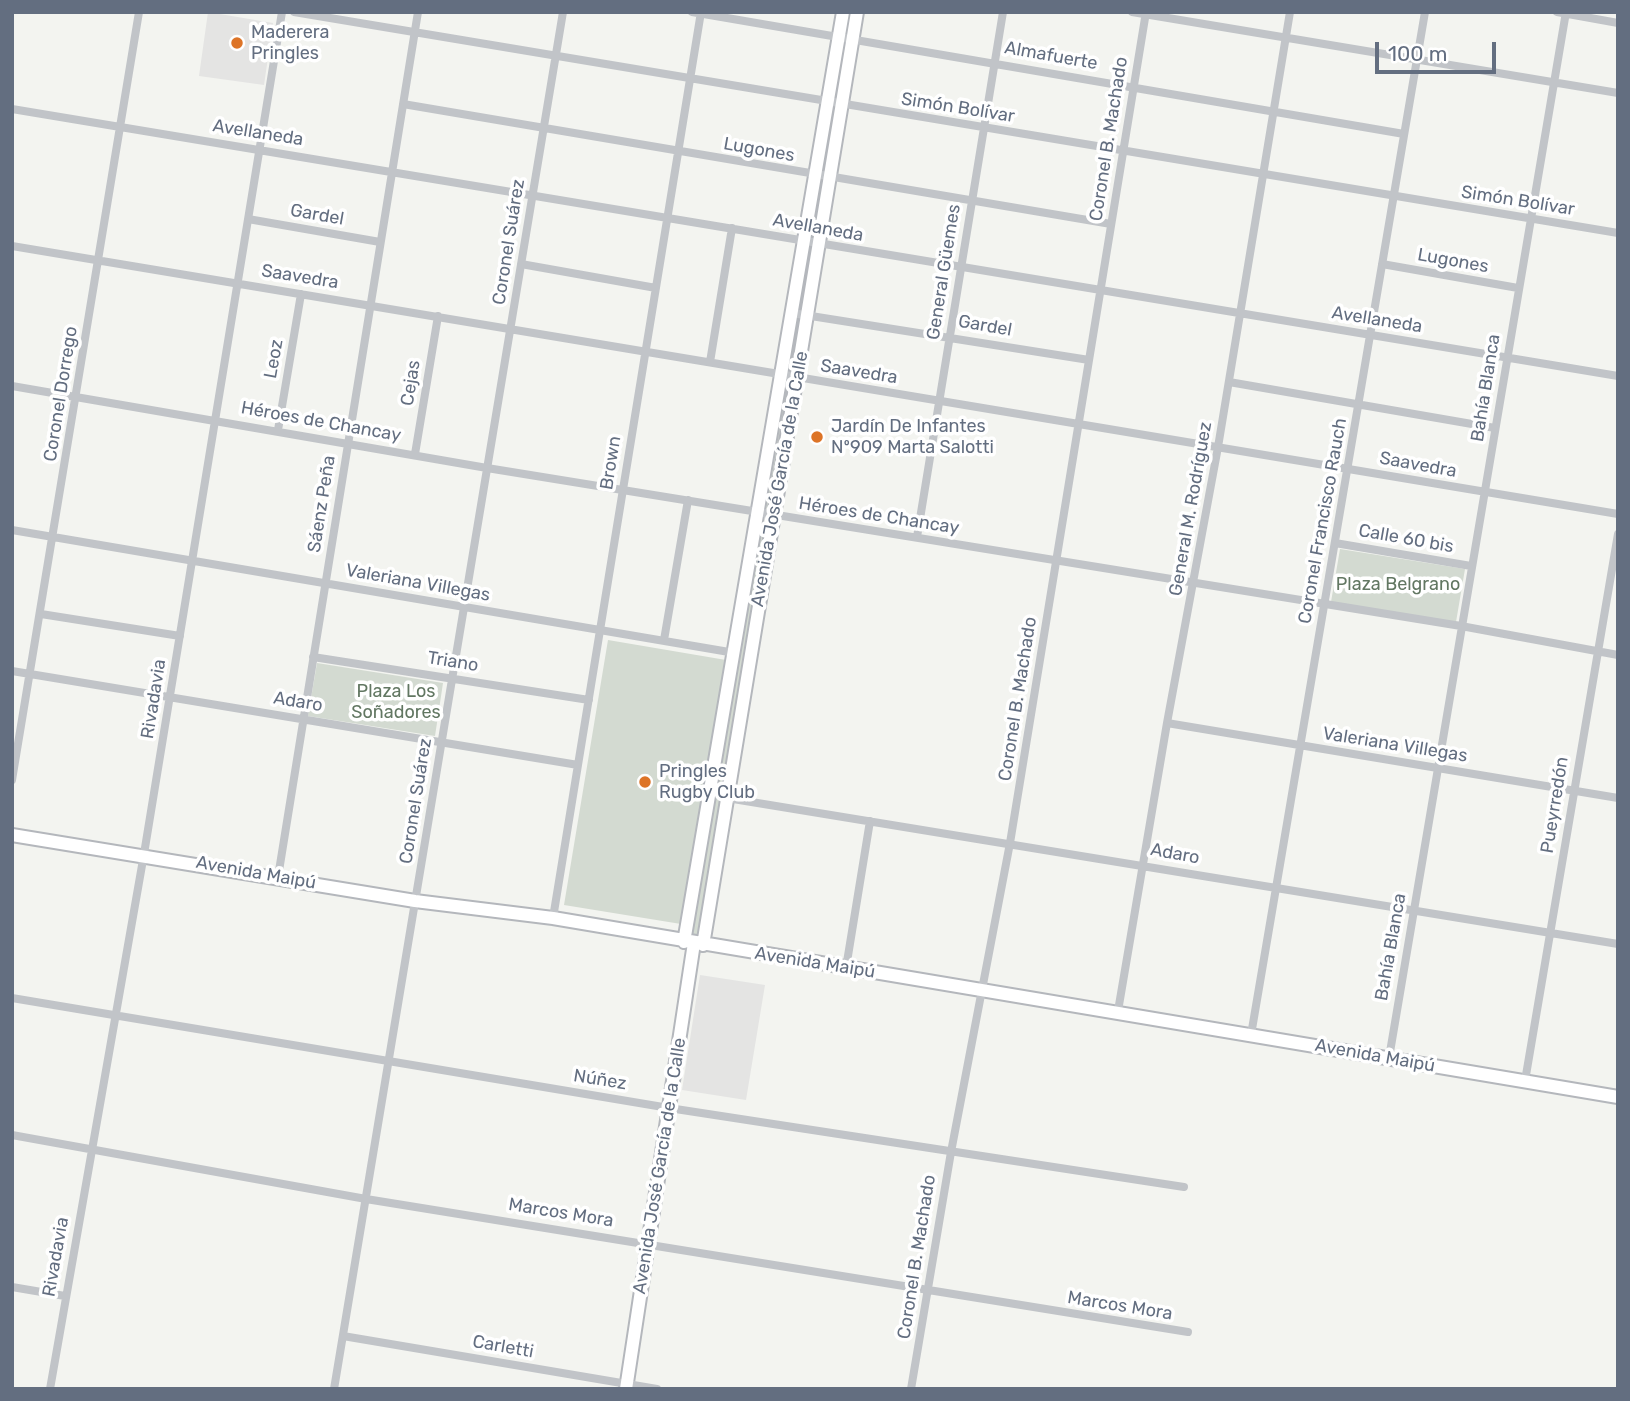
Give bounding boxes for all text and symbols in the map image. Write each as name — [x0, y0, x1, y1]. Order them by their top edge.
place label: Maderera Pringles — [251, 22, 329, 64]
scale bar — [1378, 28, 1499, 72]
marker: Maderera Pringles — [229, 35, 245, 51]
street label: Almafuerte — [1003, 37, 1099, 75]
text: 100 m — [1388, 41, 1447, 66]
street label: Coronel B. Machado — [1085, 55, 1133, 223]
street label: Simón Bolívar — [900, 88, 1016, 128]
street label: Avellaneda — [211, 115, 305, 151]
street label: Lugones — [722, 133, 796, 167]
street label: Coronel Suárez — [488, 178, 530, 306]
street label: Simón Bolívar — [1460, 181, 1576, 221]
street label: Gardel — [289, 200, 345, 230]
street label: General Güemes — [923, 203, 965, 341]
street label: Avellaneda — [771, 209, 865, 247]
street label: Lugones — [1416, 244, 1490, 278]
street label: Saavedra — [260, 260, 340, 294]
street label: Avellaneda — [1330, 302, 1424, 338]
street label: Gardel — [957, 311, 1013, 341]
street label: Coronel Dorrego — [40, 325, 82, 463]
street label: Bahía Blanca — [1467, 333, 1505, 443]
street label: Leoz — [260, 338, 288, 380]
street label: Avenida José García de la Calle — [747, 350, 813, 608]
street label: Saavedra — [819, 355, 899, 389]
street label: Cejas — [397, 359, 425, 407]
street label: Héroes de Chancay — [239, 397, 403, 447]
place label: Jardín De Infantes Nº909 Marta Salotti — [831, 416, 994, 458]
street label: Coronel Francisco Rauch — [1294, 416, 1352, 626]
street label: General M. Rodríguez — [1165, 420, 1217, 598]
marker: Jardín De Infantes Nº909 Marta Salotti — [809, 429, 825, 445]
street label: Brown — [596, 435, 626, 491]
street label: Saavedra — [1378, 448, 1458, 482]
street label: Sáenz Peña — [304, 454, 340, 554]
street label: Héroes de Chancay — [797, 493, 961, 539]
street label: Calle 60 bis — [1357, 520, 1455, 558]
street label: Valeriana Villegas — [344, 560, 492, 606]
park label: Plaza Belgrano — [1336, 574, 1460, 596]
street label: Coronel B. Machado — [994, 615, 1042, 783]
street label: Triano — [426, 647, 480, 677]
street label: Rivadavia — [137, 658, 171, 740]
park label: Plaza Los Soñadores — [351, 681, 441, 724]
street label: Adaro — [272, 687, 324, 717]
street label: Valeriana Villegas — [1321, 723, 1469, 767]
street label: Coronel Suárez — [395, 737, 437, 865]
street label: Pueyrredón — [1537, 755, 1573, 855]
place label: Pringles Rugby Club — [659, 761, 755, 804]
marker: Pringles Rugby Club — [637, 774, 653, 790]
street label: Adaro — [1149, 839, 1201, 869]
street label: Avenida Maipú — [194, 852, 318, 894]
street label: Bahía Blanca — [1371, 892, 1411, 1002]
street label: Avenida Maipú — [753, 943, 877, 983]
street label: Avenida Maipú — [1313, 1035, 1437, 1077]
street label: Avenida José García de la Calle — [629, 1036, 691, 1296]
street label: Núñez — [572, 1065, 628, 1095]
street label: Coronel B. Machado — [893, 1173, 941, 1341]
street label: Marcos Mora — [507, 1194, 615, 1232]
street label: Rivadavia — [38, 1216, 74, 1298]
street label: Marcos Mora — [1066, 1287, 1174, 1325]
street label: Carletti — [471, 1331, 535, 1363]

